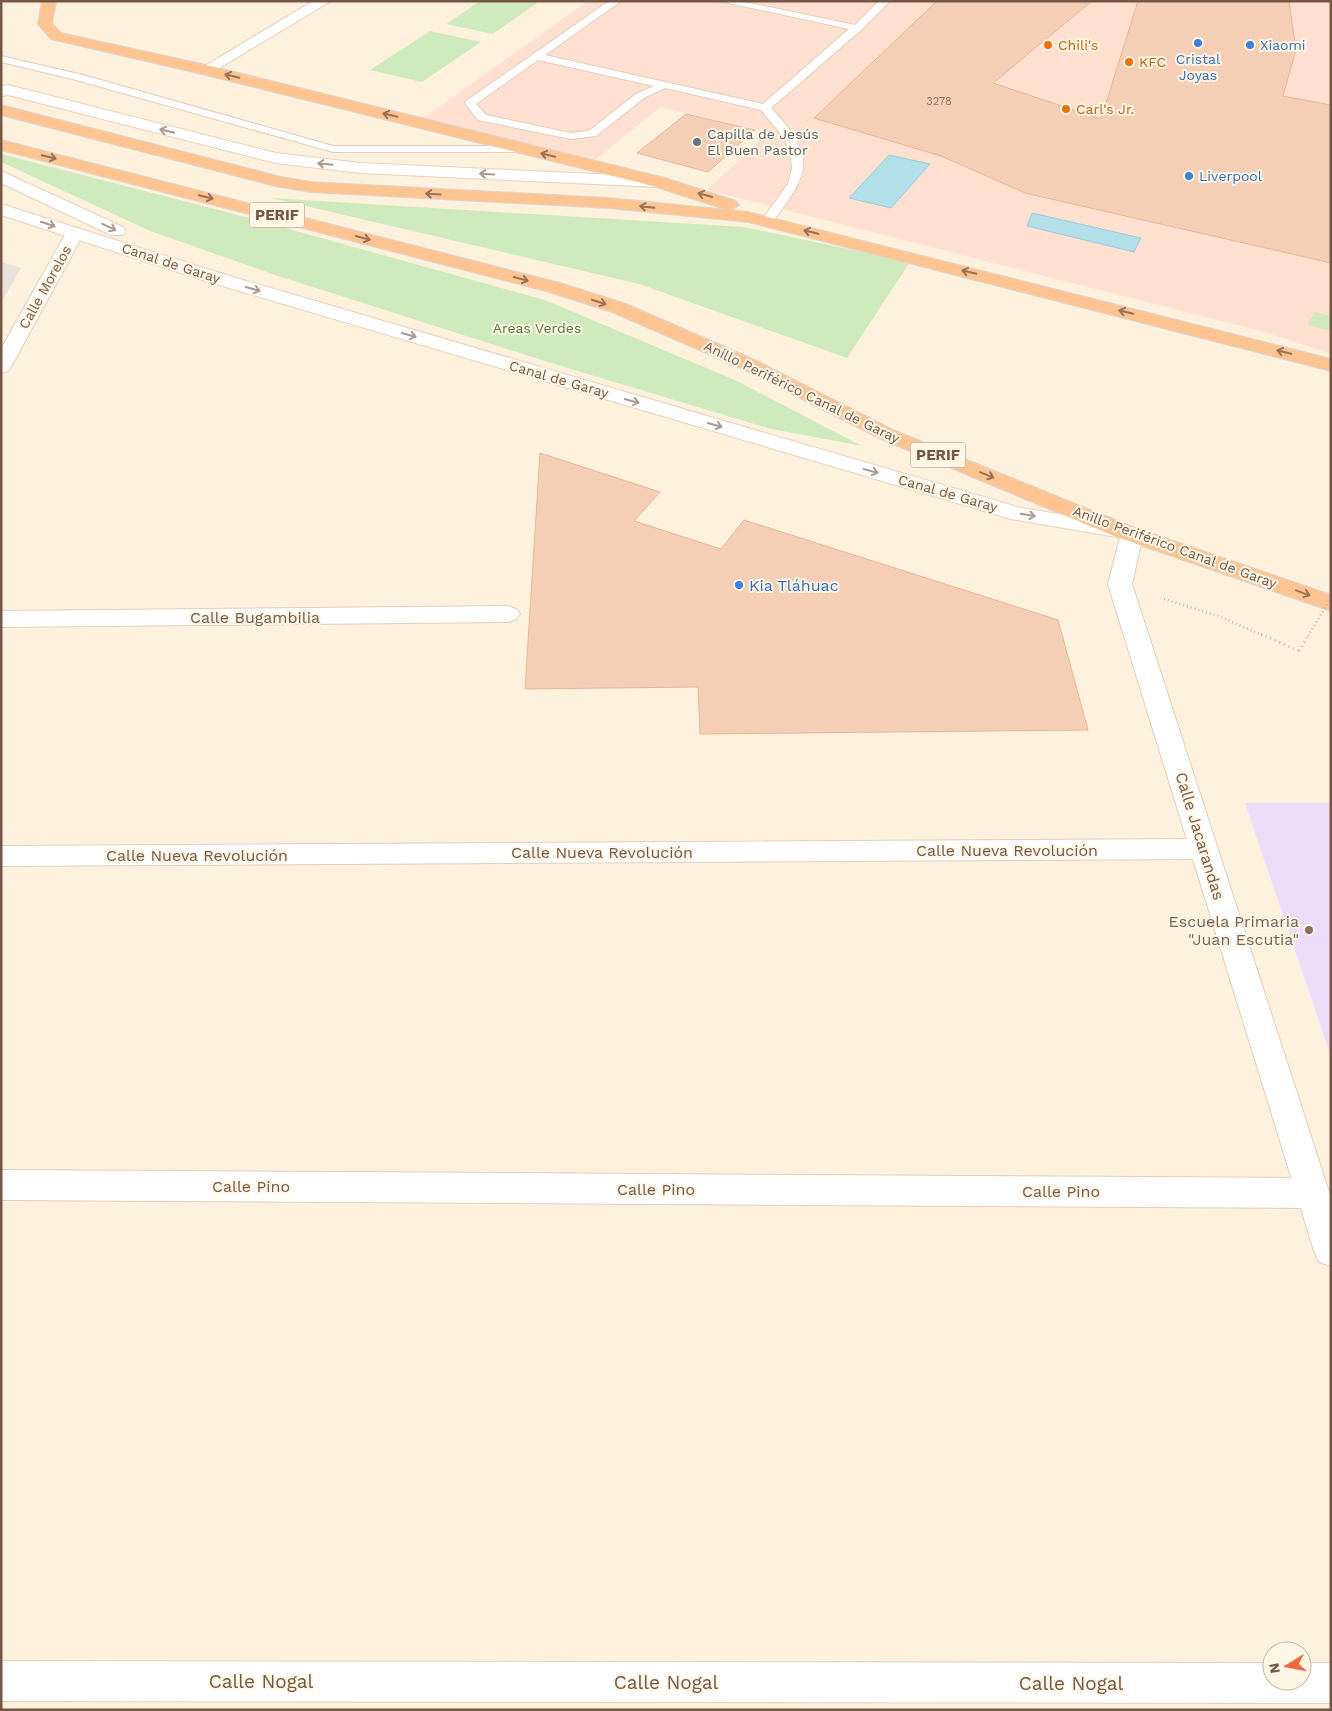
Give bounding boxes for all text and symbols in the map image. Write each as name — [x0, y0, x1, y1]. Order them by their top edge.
place label: Chili's — [1058, 37, 1098, 53]
marker: Cristal Joyas — [1192, 37, 1204, 49]
place label: Xiaomi — [1260, 37, 1306, 53]
marker: Chili's — [1042, 39, 1054, 51]
marker: Xiaomi — [1244, 39, 1256, 51]
place label: Cristal Joyas — [1176, 51, 1221, 83]
place label: KFC — [1139, 54, 1166, 70]
marker: KFC — [1123, 56, 1135, 68]
one-way arrow — [225, 71, 241, 80]
house number: 3278 — [926, 95, 952, 108]
place label: Carl's Jr. — [1076, 101, 1134, 117]
marker: Carl's Jr. — [1060, 103, 1072, 115]
one-way arrow — [382, 110, 398, 120]
one-way arrow — [159, 125, 175, 135]
place label: Capilla de Jesús El Buen Pastor — [707, 126, 819, 158]
marker: Capilla de Jesús El Buen Pastor — [691, 136, 703, 148]
one-way arrow — [540, 150, 556, 159]
one-way arrow — [40, 153, 56, 162]
one-way arrow — [318, 159, 334, 169]
place label: Liverpool — [1199, 168, 1263, 184]
one-way arrow — [480, 170, 496, 179]
marker: Liverpool — [1183, 170, 1195, 182]
one-way arrow — [425, 189, 441, 199]
one-way arrow — [697, 190, 713, 199]
one-way arrow — [198, 193, 214, 202]
road number: PERIF — [250, 202, 304, 228]
one-way arrow — [639, 202, 655, 212]
one-way arrow — [39, 220, 55, 229]
one-way arrow — [101, 223, 116, 232]
one-way arrow — [804, 227, 820, 236]
one-way arrow — [355, 233, 371, 243]
street label: Canal de Garay — [120, 240, 223, 287]
street label: Calle Morelos — [16, 243, 74, 331]
one-way arrow — [961, 267, 977, 276]
one-way arrow — [512, 275, 528, 284]
one-way arrow — [244, 284, 260, 294]
one-way arrow — [591, 298, 607, 307]
one-way arrow — [1119, 307, 1135, 316]
park label: Areas Verdes — [493, 320, 581, 336]
one-way arrow — [400, 330, 416, 340]
street label: Anillo Periférico Canal de Garay — [702, 338, 903, 447]
one-way arrow — [1276, 347, 1292, 357]
street label: Canal de Garay — [507, 357, 611, 401]
one-way arrow — [623, 396, 639, 406]
one-way arrow — [707, 421, 723, 431]
road number: PERIF — [910, 442, 966, 468]
one-way arrow — [863, 466, 879, 476]
street label: Canal de Garay — [896, 471, 1000, 515]
one-way arrow — [979, 471, 994, 481]
street label: Anillo Periférico Canal de Garay — [1071, 503, 1280, 592]
one-way arrow — [1019, 510, 1035, 520]
place label: Kia Tláhuac — [749, 576, 839, 595]
marker: Kia Tláhuac — [733, 579, 745, 591]
one-way arrow — [1295, 589, 1310, 598]
street label: Calle Bugambilia — [190, 608, 320, 627]
street label: Calle Jacarandas — [1172, 770, 1228, 902]
street label: Calle Nueva Revolución — [916, 841, 1098, 860]
street label: Calle Nueva Revolución — [511, 843, 693, 862]
street label: Calle Nueva Revolución — [106, 846, 288, 865]
place label: Escuela Primaria "Juan Escutia" — [1169, 912, 1299, 949]
marker: Escuela Primaria "Juan Escutia" — [1303, 924, 1315, 936]
street label: Calle Pino — [212, 1177, 290, 1196]
street label: Calle Pino — [617, 1180, 695, 1199]
street label: Calle Pino — [1022, 1182, 1100, 1201]
north arrow — [1262, 1641, 1312, 1691]
text: N — [1265, 1662, 1283, 1675]
street label: Calle Nogal — [209, 1670, 314, 1693]
street label: Calle Nogal — [614, 1671, 719, 1694]
street label: Calle Nogal — [1019, 1672, 1124, 1695]

